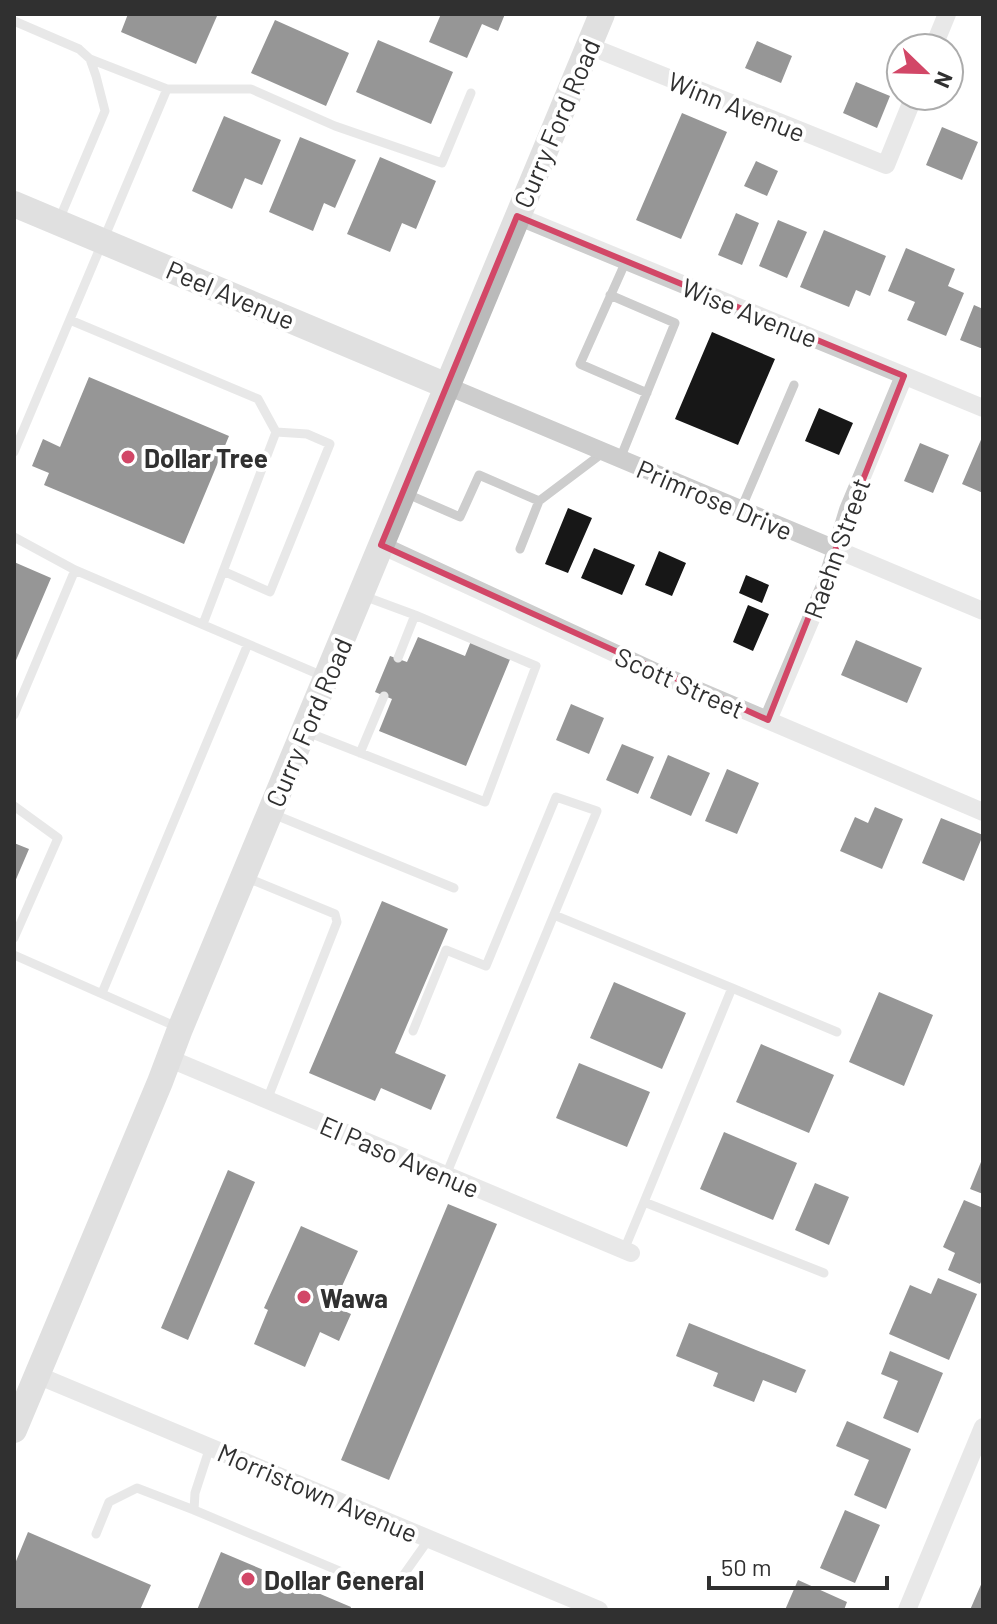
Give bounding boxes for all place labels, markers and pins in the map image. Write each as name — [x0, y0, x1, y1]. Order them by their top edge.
place label: Dollar Tree — [144, 442, 268, 473]
marker: Dollar Tree — [119, 448, 137, 466]
place label: Wawa — [320, 1282, 388, 1313]
marker: Wawa — [295, 1288, 313, 1306]
place label: Dollar General — [264, 1564, 424, 1595]
marker: Dollar General — [239, 1570, 257, 1588]

